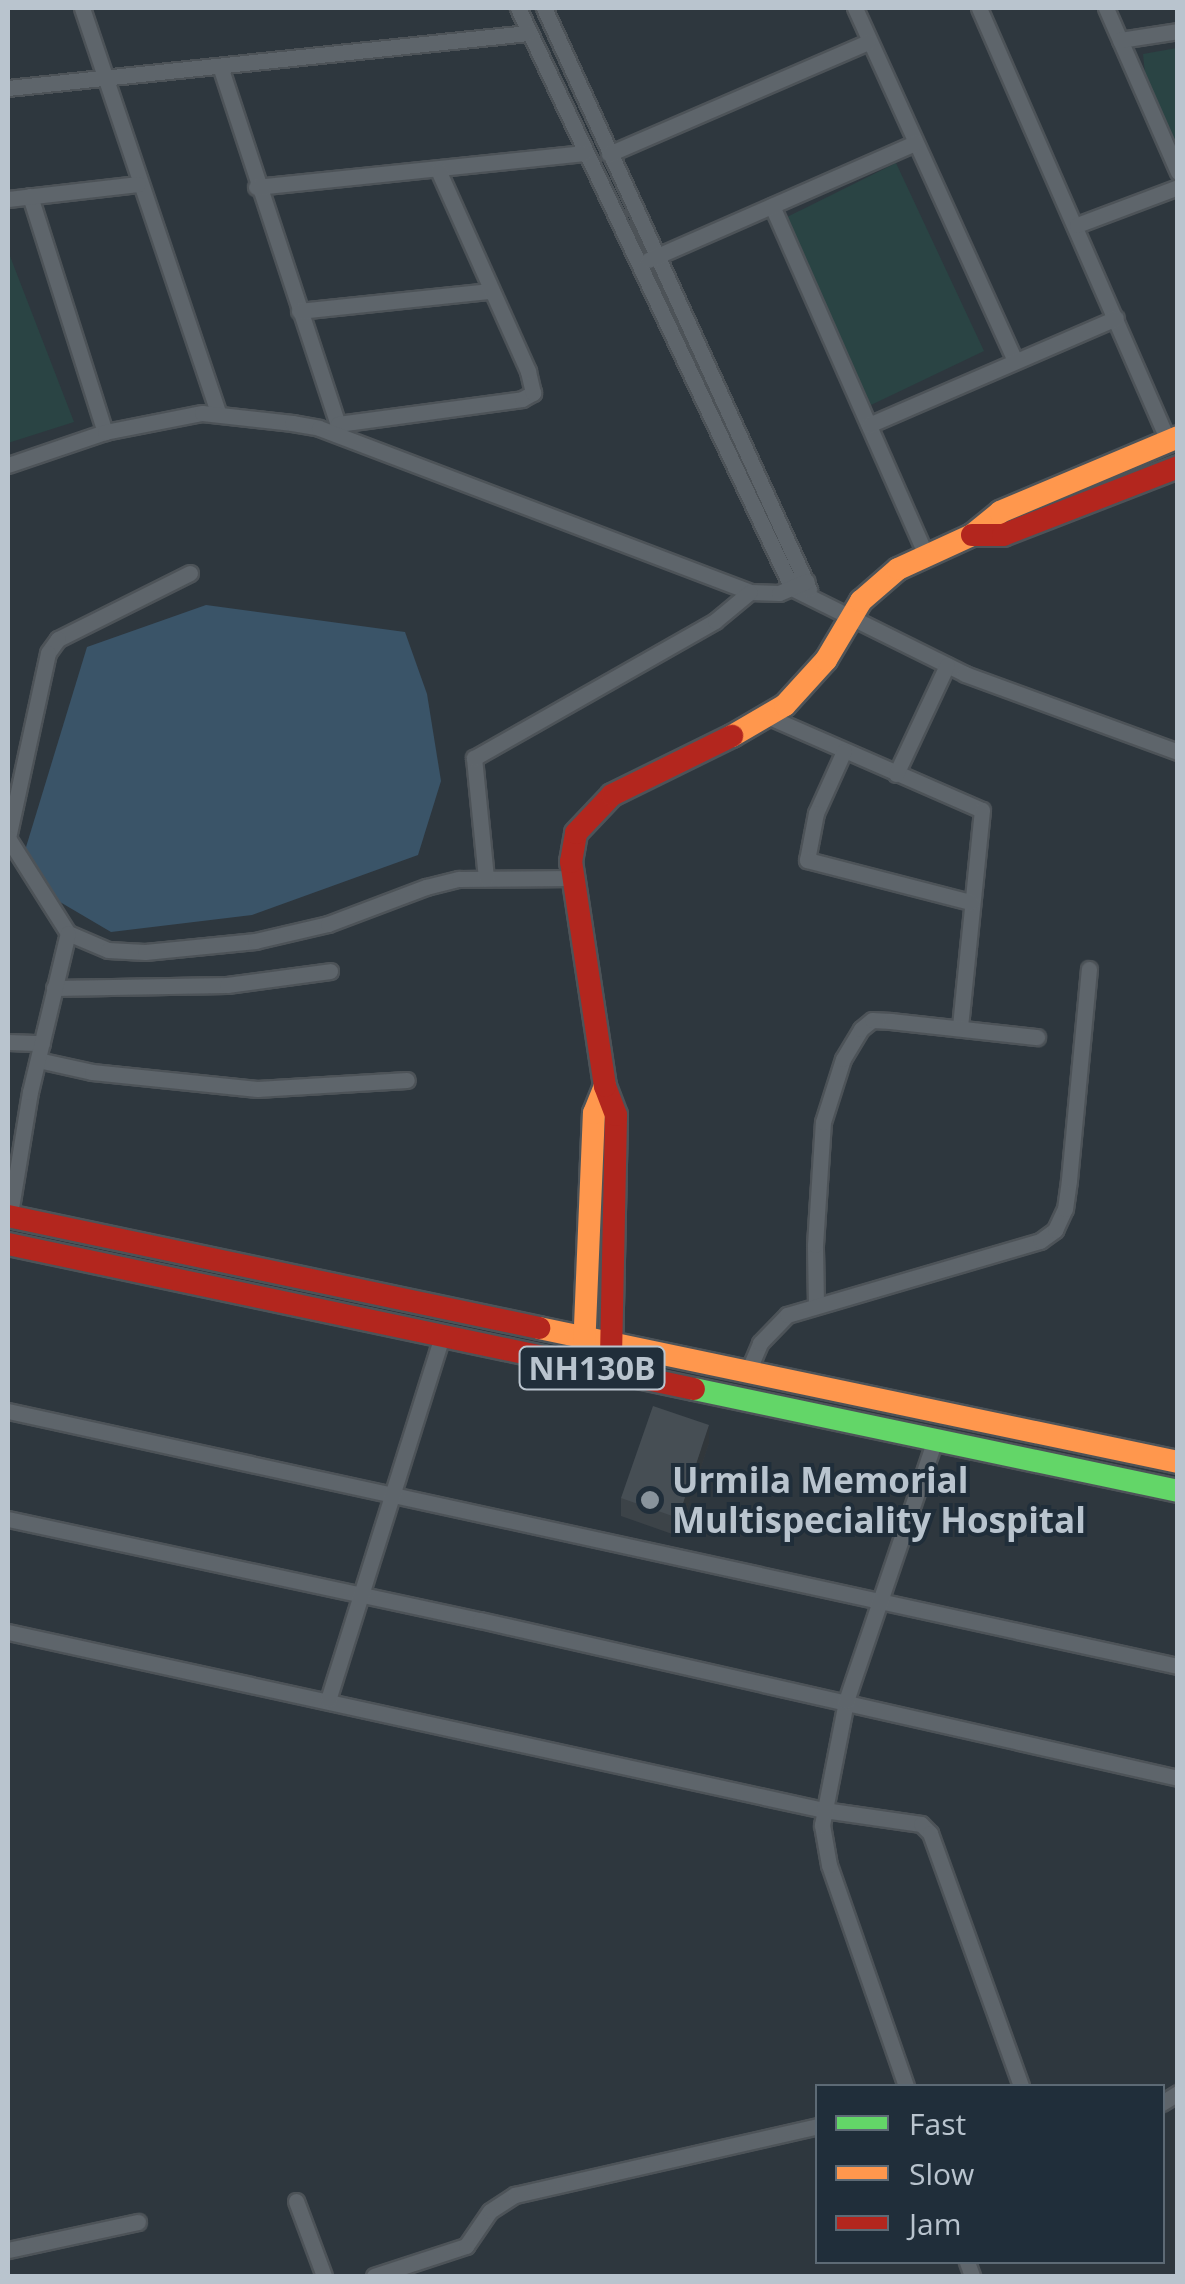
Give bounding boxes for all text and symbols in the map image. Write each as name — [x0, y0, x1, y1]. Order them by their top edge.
road number: NH130B — [517, 1341, 667, 1395]
place label: Urmila Memorial Multispeciality Hospital — [672, 1459, 1086, 1541]
marker: Urmila Memorial Multispeciality Hospital — [637, 1487, 663, 1513]
legend — [815, 2084, 1165, 2264]
text: Fast — [909, 2103, 966, 2144]
text: Slow — [909, 2153, 974, 2194]
text: Jam — [909, 2203, 962, 2244]

